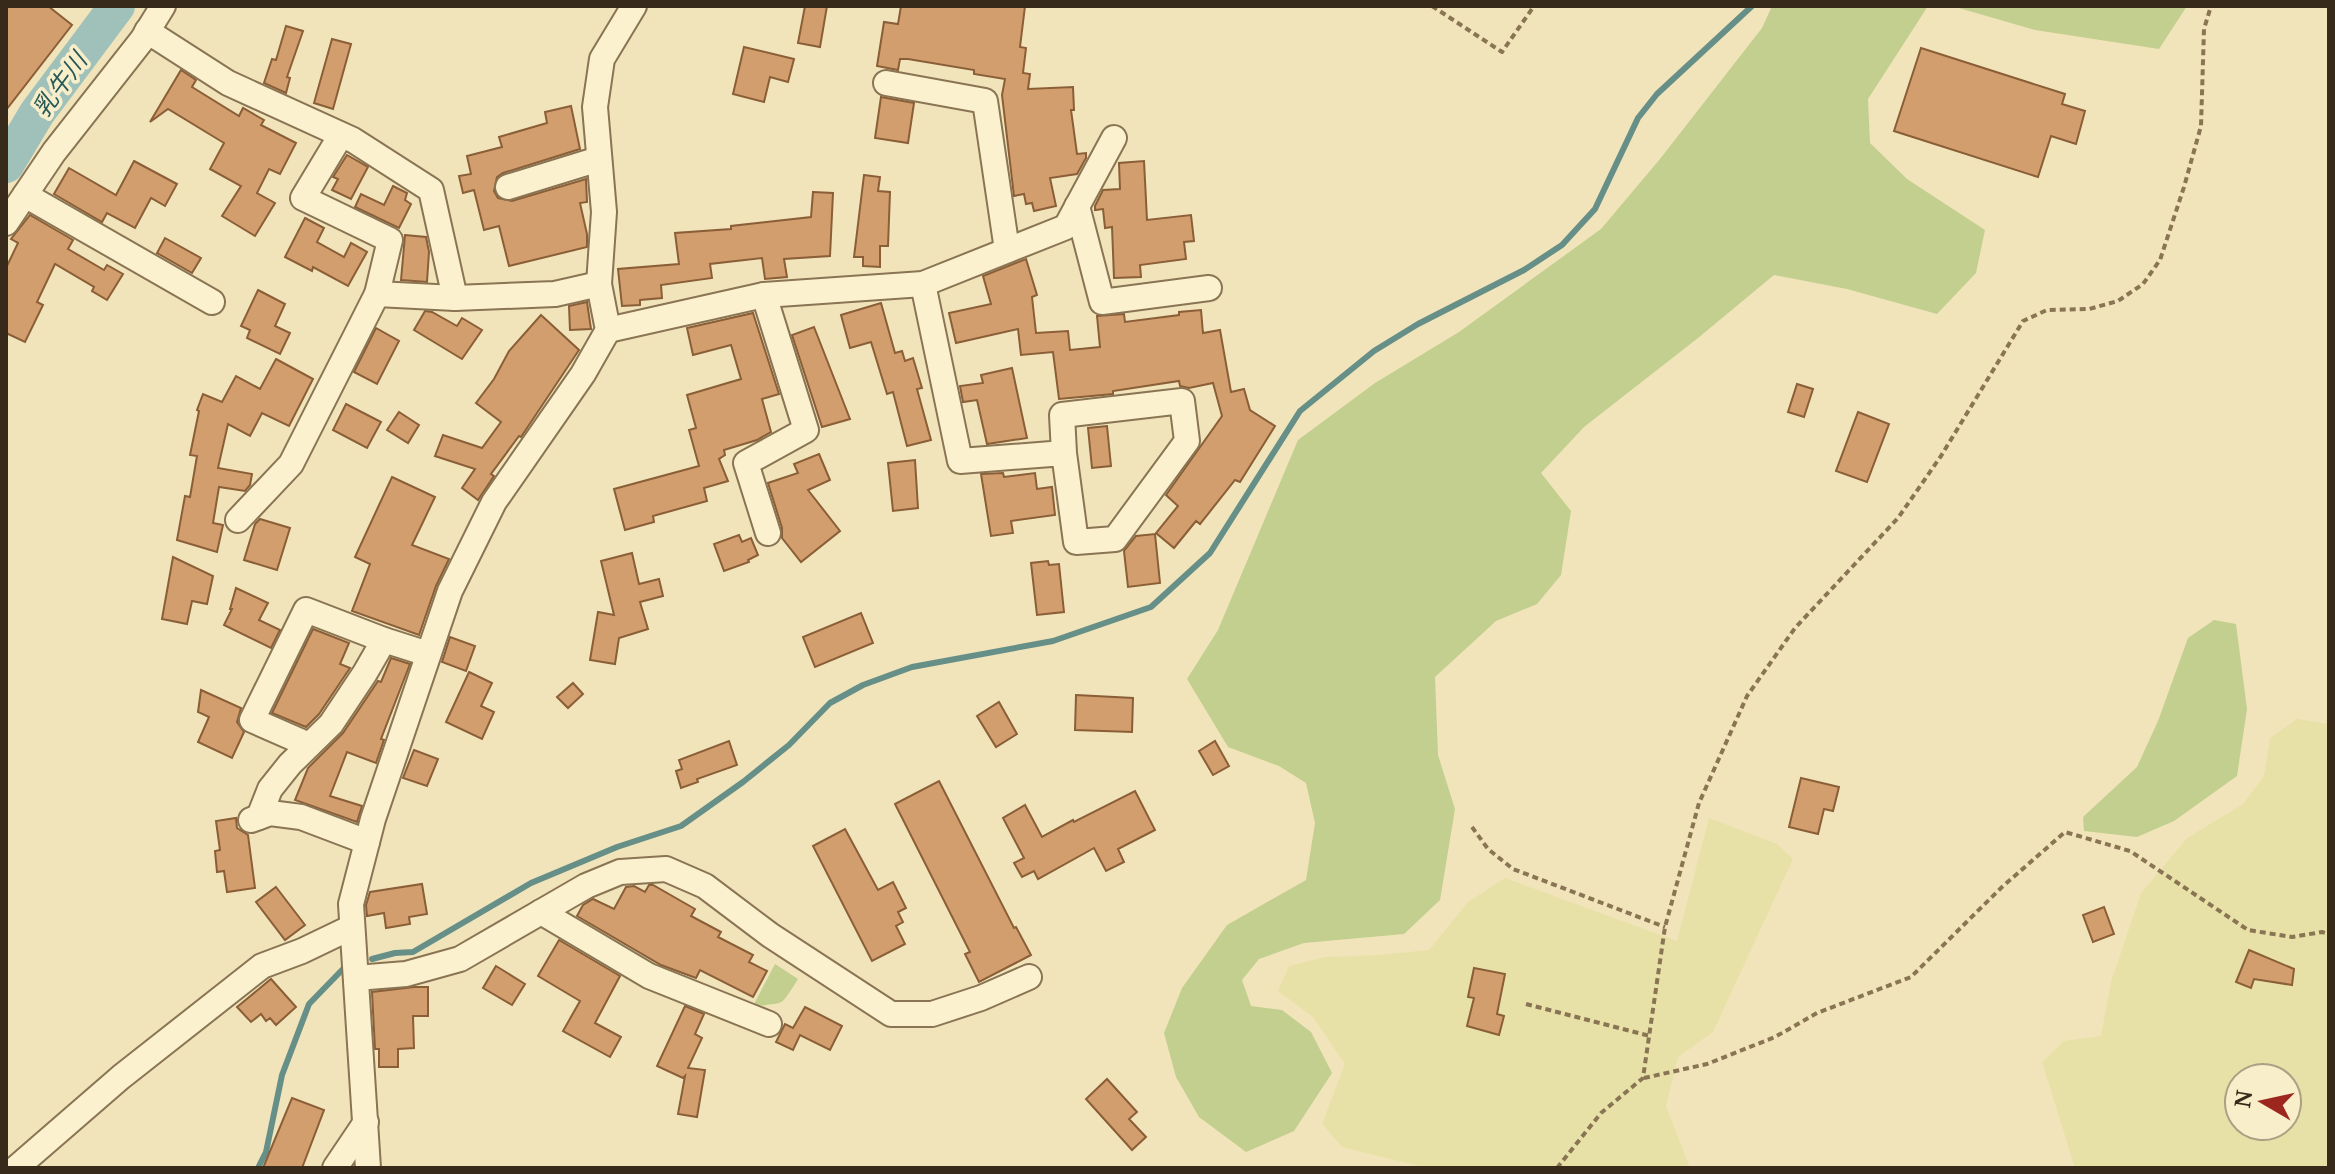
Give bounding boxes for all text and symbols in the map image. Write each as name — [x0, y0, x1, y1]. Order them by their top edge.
water label: 乳牛川 — [24, 43, 95, 123]
north arrow — [2223, 1062, 2303, 1142]
text: N — [2226, 1088, 2258, 1110]

